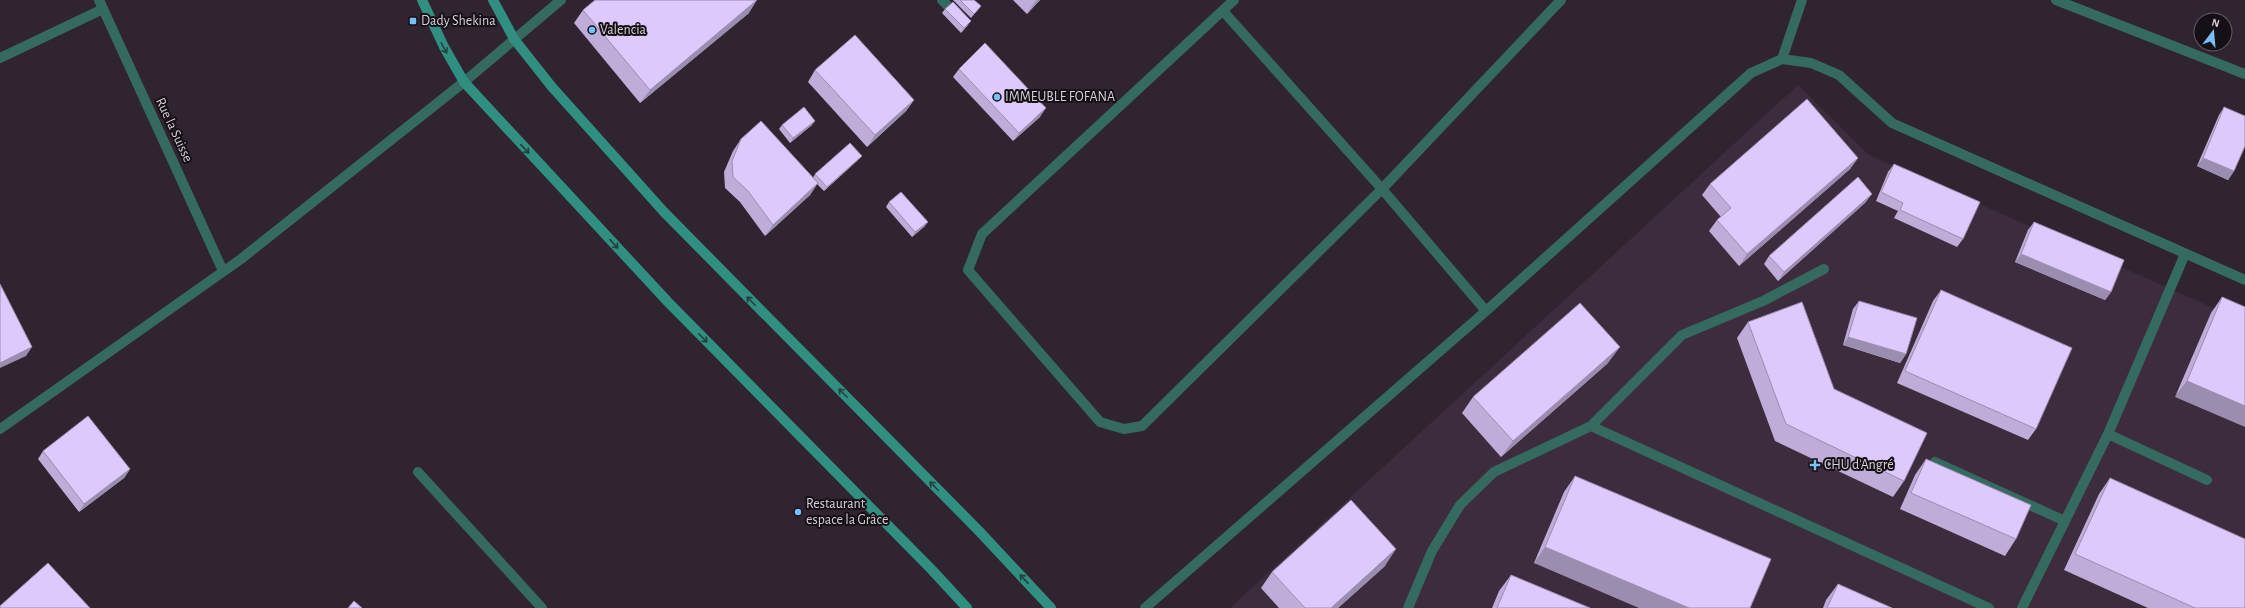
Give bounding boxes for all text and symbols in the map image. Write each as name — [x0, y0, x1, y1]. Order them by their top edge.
north arrow — [2193, 12, 2233, 52]
place label: Dady Shekina — [421, 14, 496, 28]
marker: Dady Shekina — [408, 16, 418, 26]
text: N — [2210, 17, 2221, 29]
place label: Valencia — [600, 23, 647, 37]
marker: Valencia — [587, 25, 597, 35]
one-way arrow — [441, 42, 449, 54]
place label: IMMEUBLE FOFANA — [1005, 90, 1115, 104]
marker: IMMEUBLE FOFANA — [992, 92, 1002, 102]
street label: Rue la Suisse — [153, 96, 195, 164]
one-way arrow — [521, 144, 530, 154]
one-way arrow — [609, 239, 619, 249]
one-way arrow — [746, 296, 756, 306]
one-way arrow — [699, 333, 708, 343]
one-way arrow — [838, 388, 848, 398]
place label: CHU d'Angré — [1824, 458, 1894, 472]
marker: CHU d'Angré — [1809, 459, 1821, 471]
one-way arrow — [929, 481, 939, 491]
place label: Restaurant espace la Grâce — [806, 497, 888, 527]
marker: Restaurant espace la Grâce — [793, 507, 803, 517]
one-way arrow — [1020, 574, 1029, 585]

